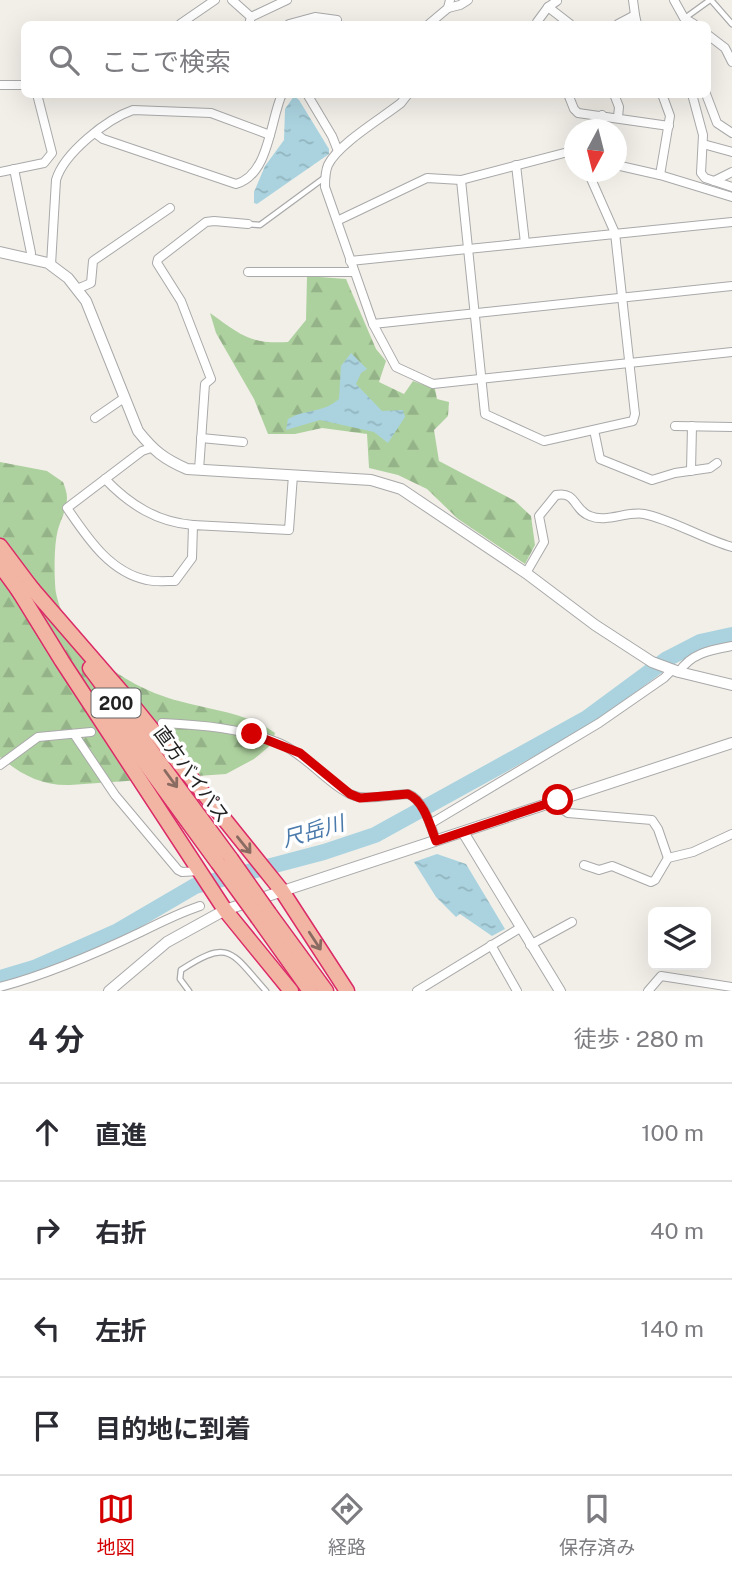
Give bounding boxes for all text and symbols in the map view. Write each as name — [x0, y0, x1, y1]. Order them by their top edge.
search box — [21, 21, 711, 98]
icon: search — [45, 41, 83, 79]
text: ここで検索 — [101, 46, 231, 77]
north arrow — [564, 119, 627, 182]
road number: 200 — [92, 688, 140, 718]
route end — [236, 718, 267, 749]
street label: 直方バイパス — [150, 722, 234, 826]
one-way arrow — [164, 769, 179, 787]
route start — [542, 784, 573, 815]
water label: 尺岳川 — [279, 810, 349, 852]
one-way arrow — [237, 835, 252, 853]
map controls — [648, 907, 711, 970]
button: layers — [648, 907, 711, 970]
one-way arrow — [307, 931, 322, 950]
text: 4 分 — [28, 1021, 84, 1057]
text: 徒歩 · 280 m — [574, 1025, 704, 1052]
icon: ahead — [28, 1113, 66, 1151]
text: 直進 — [95, 1119, 147, 1150]
text: 100 m — [641, 1119, 704, 1146]
icon: right — [28, 1211, 66, 1249]
text: 右折 — [95, 1217, 147, 1248]
text: 40 m — [650, 1217, 704, 1244]
icon: left — [28, 1309, 66, 1347]
text: 左折 — [95, 1315, 147, 1346]
text: 140 m — [641, 1315, 704, 1342]
icon: arrive — [28, 1407, 66, 1445]
text: 目的地に到着 — [95, 1413, 251, 1444]
tab: 地図 — [97, 1490, 135, 1559]
tab: 経路 — [328, 1490, 366, 1559]
tab: 保存済み — [559, 1490, 635, 1559]

